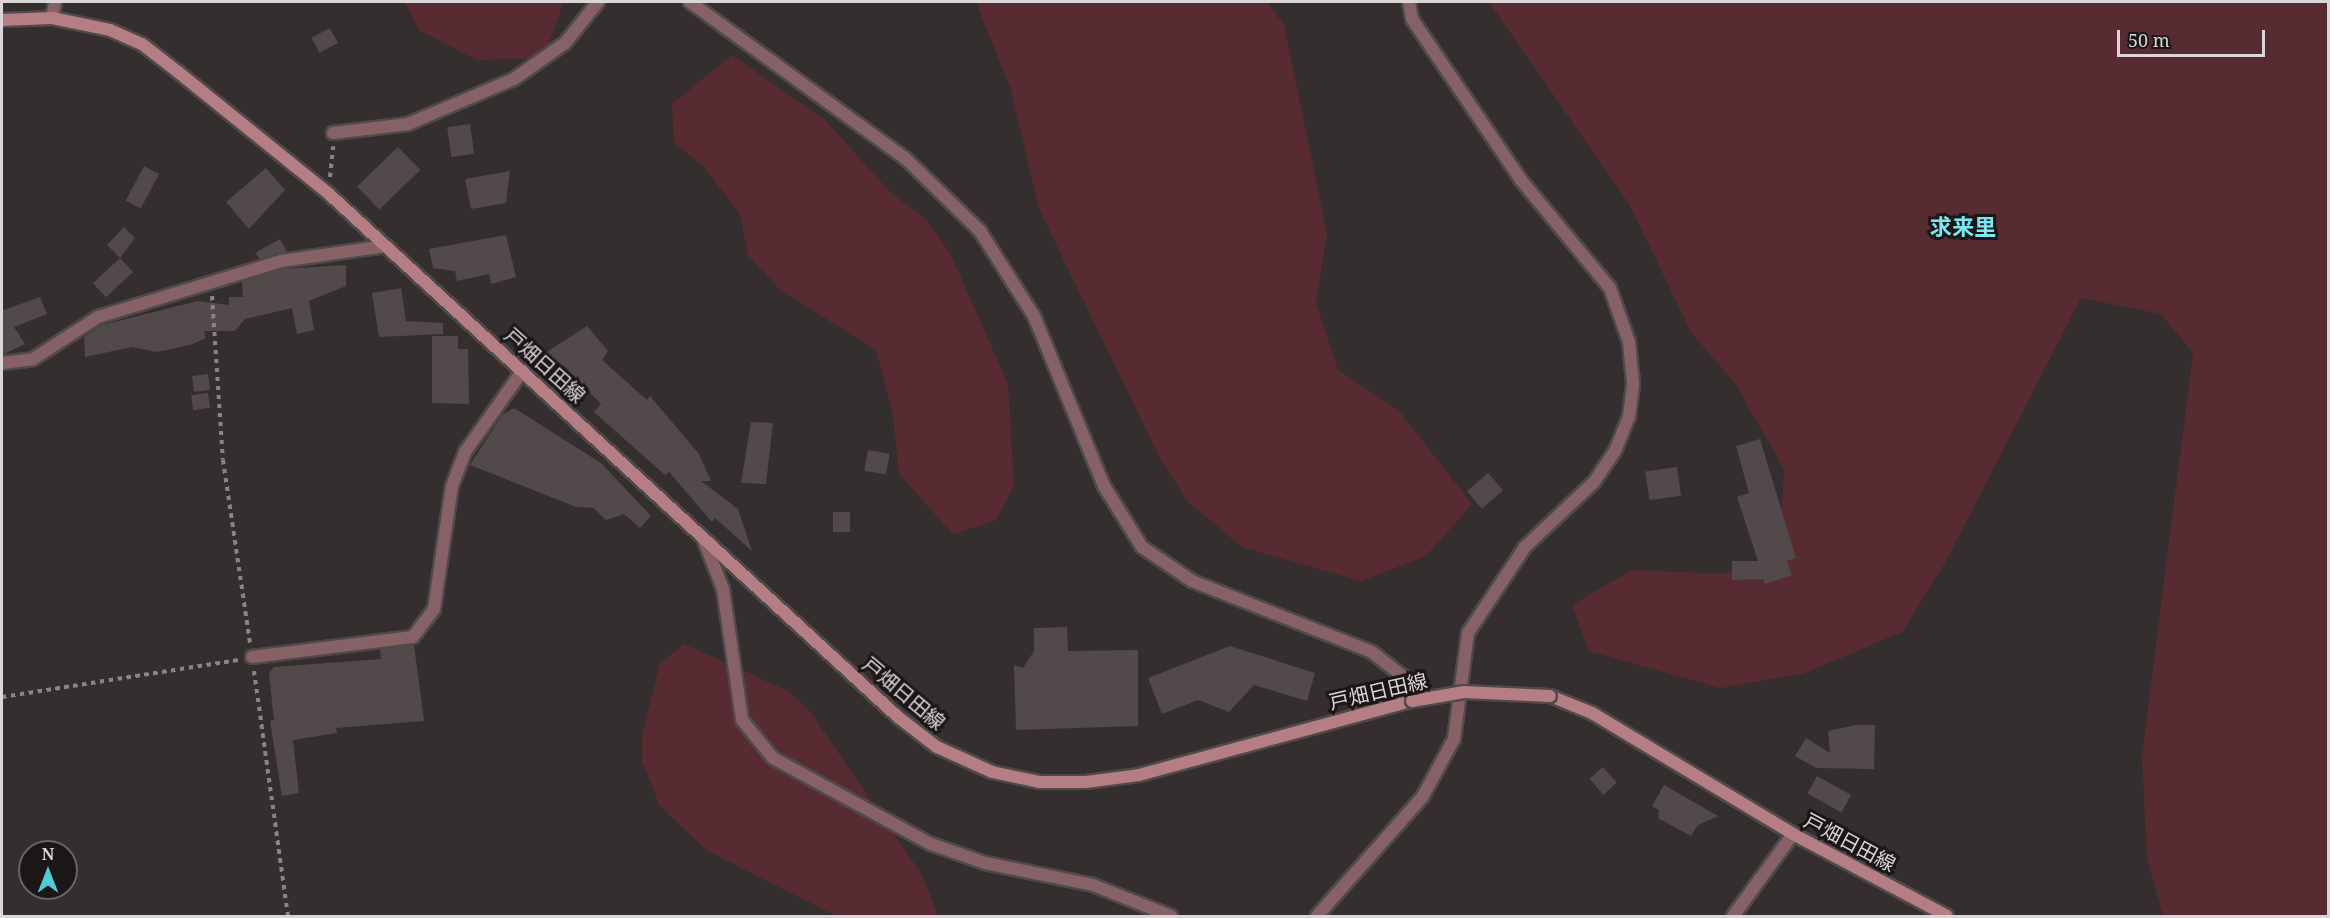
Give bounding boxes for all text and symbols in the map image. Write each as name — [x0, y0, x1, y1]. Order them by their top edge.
scale bar — [2120, 18, 2268, 56]
text: 50 m — [2128, 28, 2170, 52]
district label: 求来里 — [1930, 214, 1996, 240]
street label: 戸畑日田線 — [500, 323, 590, 407]
street label: 戸畑日田線 — [858, 652, 950, 734]
street label: 戸畑日田線 — [1327, 668, 1429, 714]
street label: 戸畑日田線 — [1800, 808, 1900, 876]
north arrow — [18, 840, 78, 900]
text: N — [42, 843, 54, 865]

